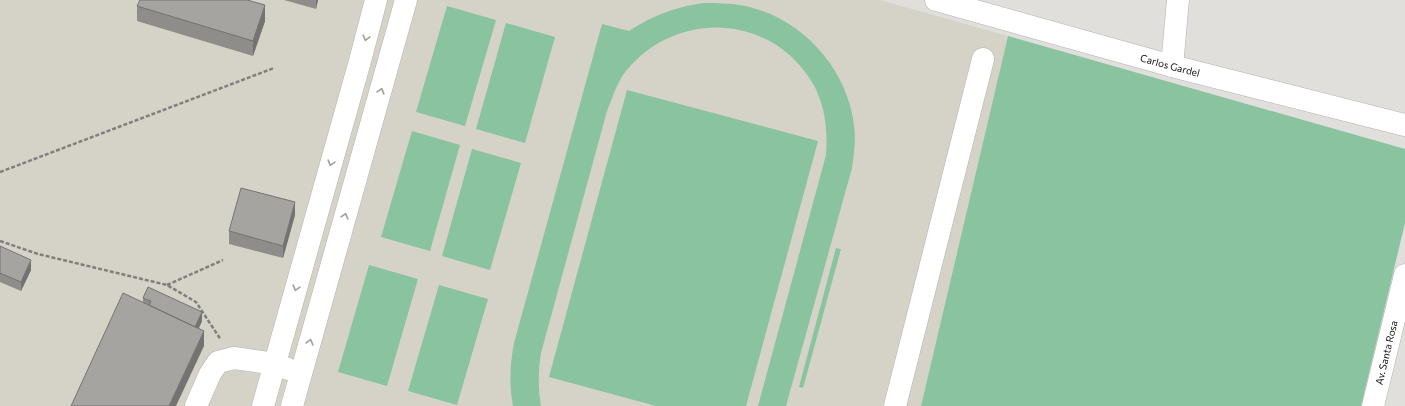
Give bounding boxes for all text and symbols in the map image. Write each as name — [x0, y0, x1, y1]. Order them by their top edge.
one-way arrow — [362, 34, 371, 41]
street label: Carlos Gardel — [1139, 51, 1201, 79]
one-way arrow — [376, 88, 385, 95]
one-way arrow — [328, 160, 336, 166]
one-way arrow — [340, 213, 349, 220]
one-way arrow — [293, 285, 301, 292]
street label: Av. Santa Rosa — [1372, 319, 1400, 386]
one-way arrow — [305, 338, 314, 345]

